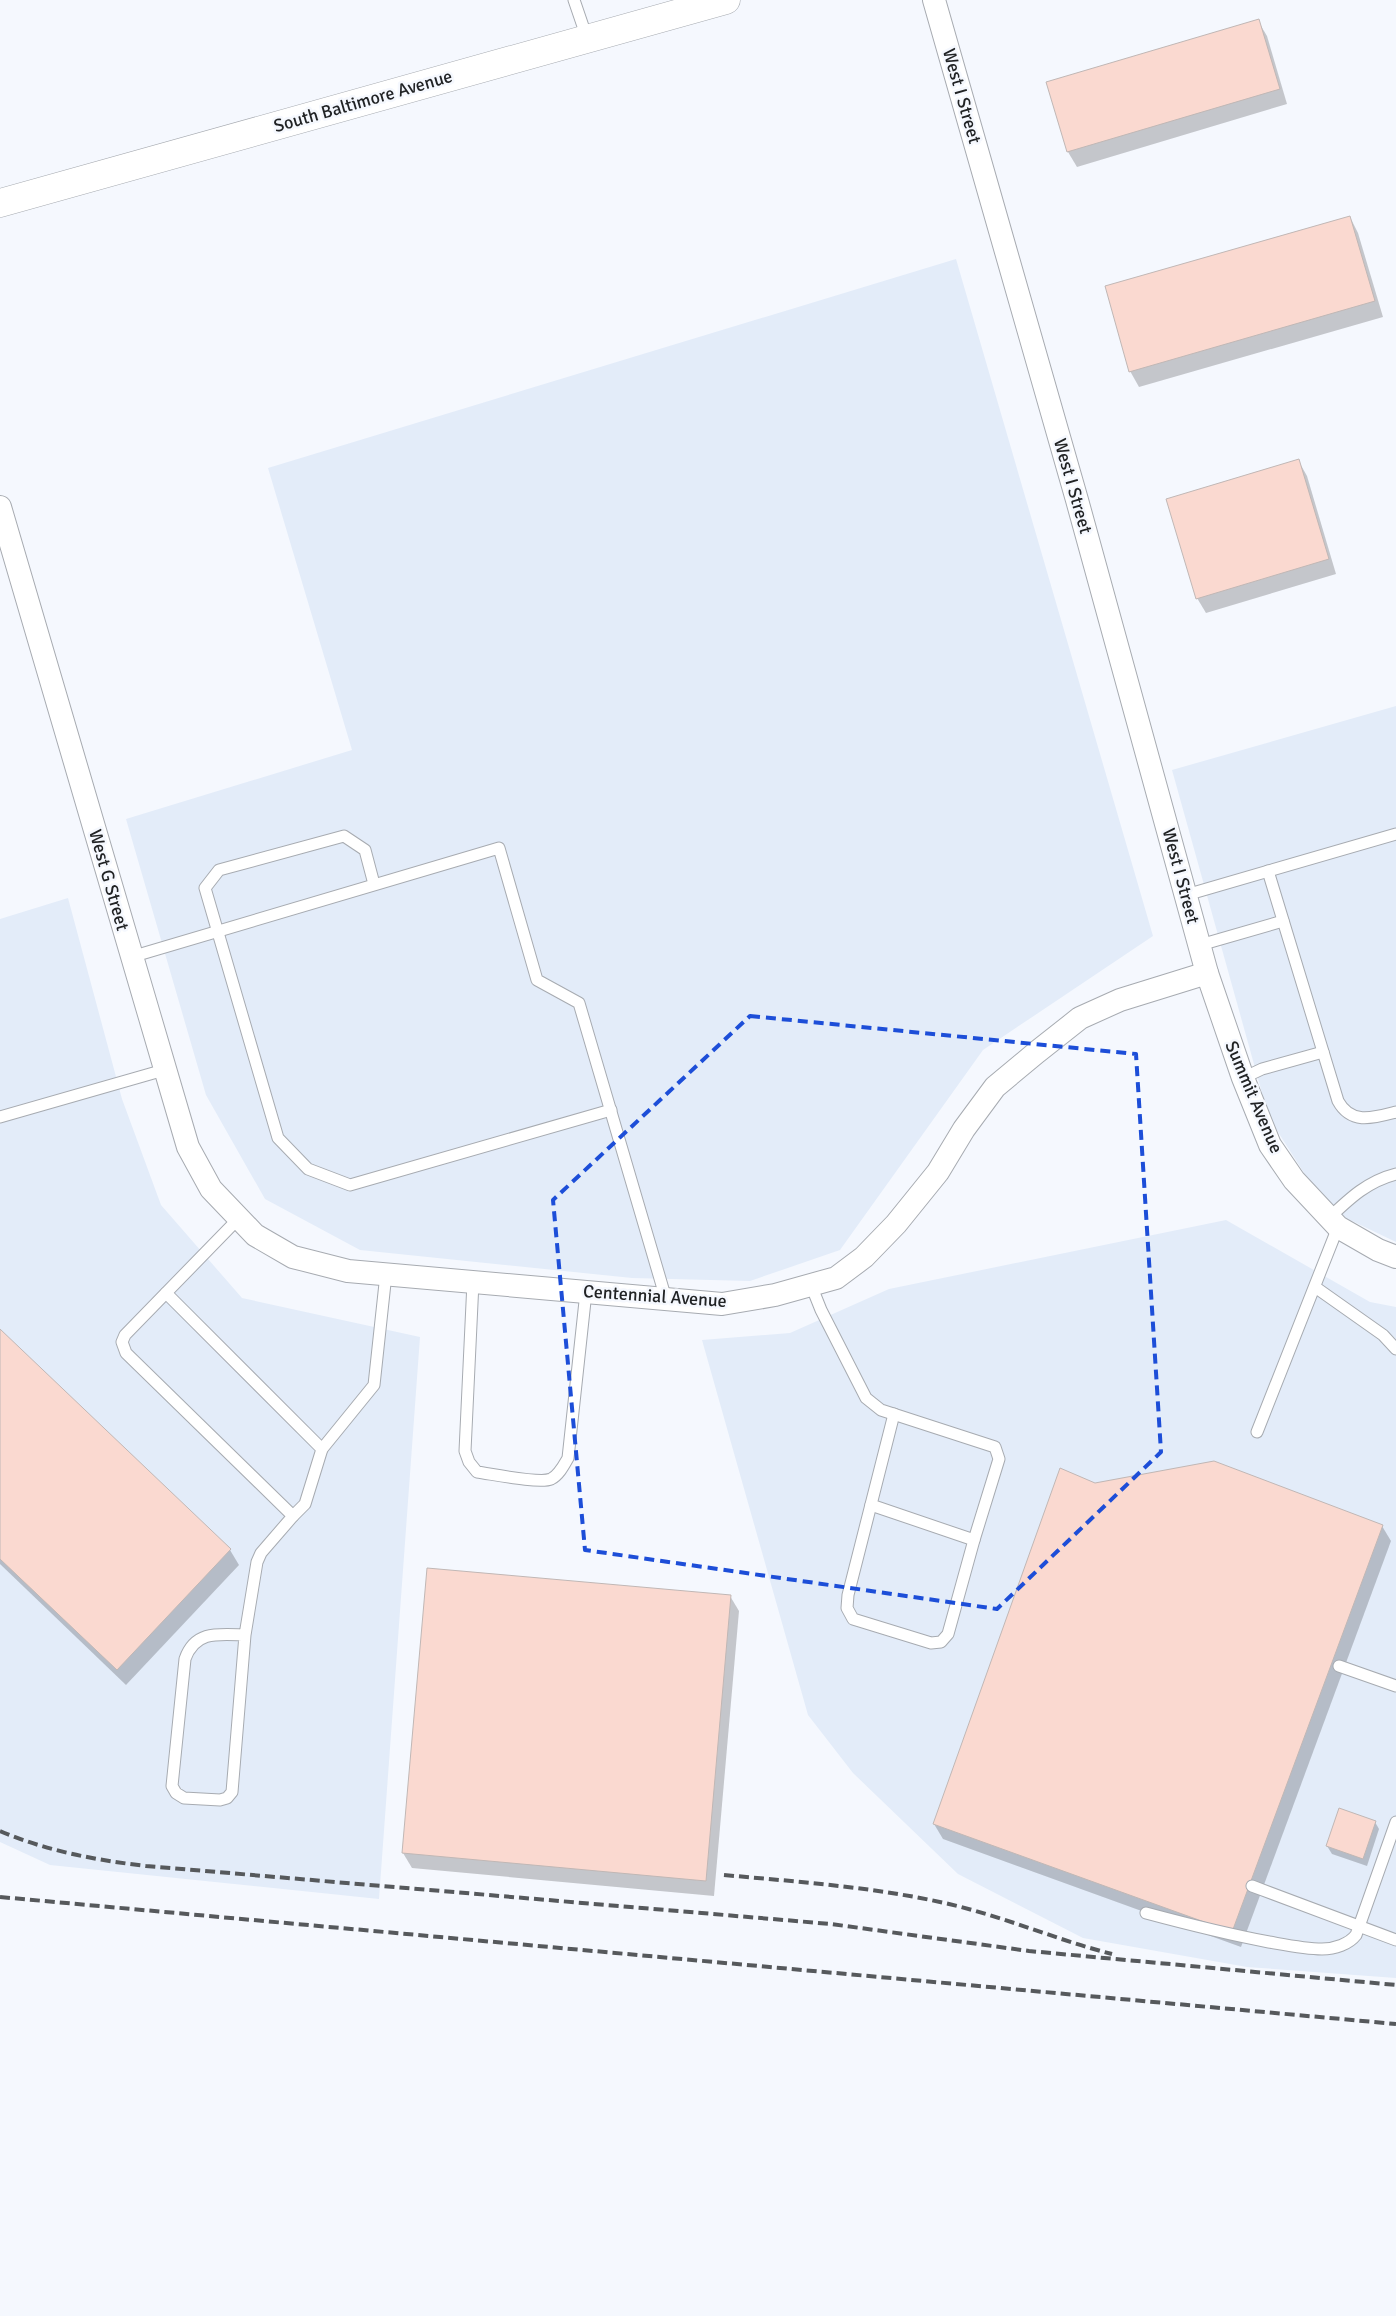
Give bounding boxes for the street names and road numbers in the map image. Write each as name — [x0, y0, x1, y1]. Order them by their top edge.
street label: West I Street — [938, 46, 986, 146]
street label: South Baltimore Avenue — [271, 65, 455, 137]
street label: West I Street — [1049, 436, 1097, 536]
street label: West I Street — [1158, 826, 1204, 926]
street label: West G Street — [84, 827, 134, 933]
street label: Summit Avenue — [1220, 1038, 1288, 1156]
street label: Centennial Avenue — [582, 1280, 728, 1312]

